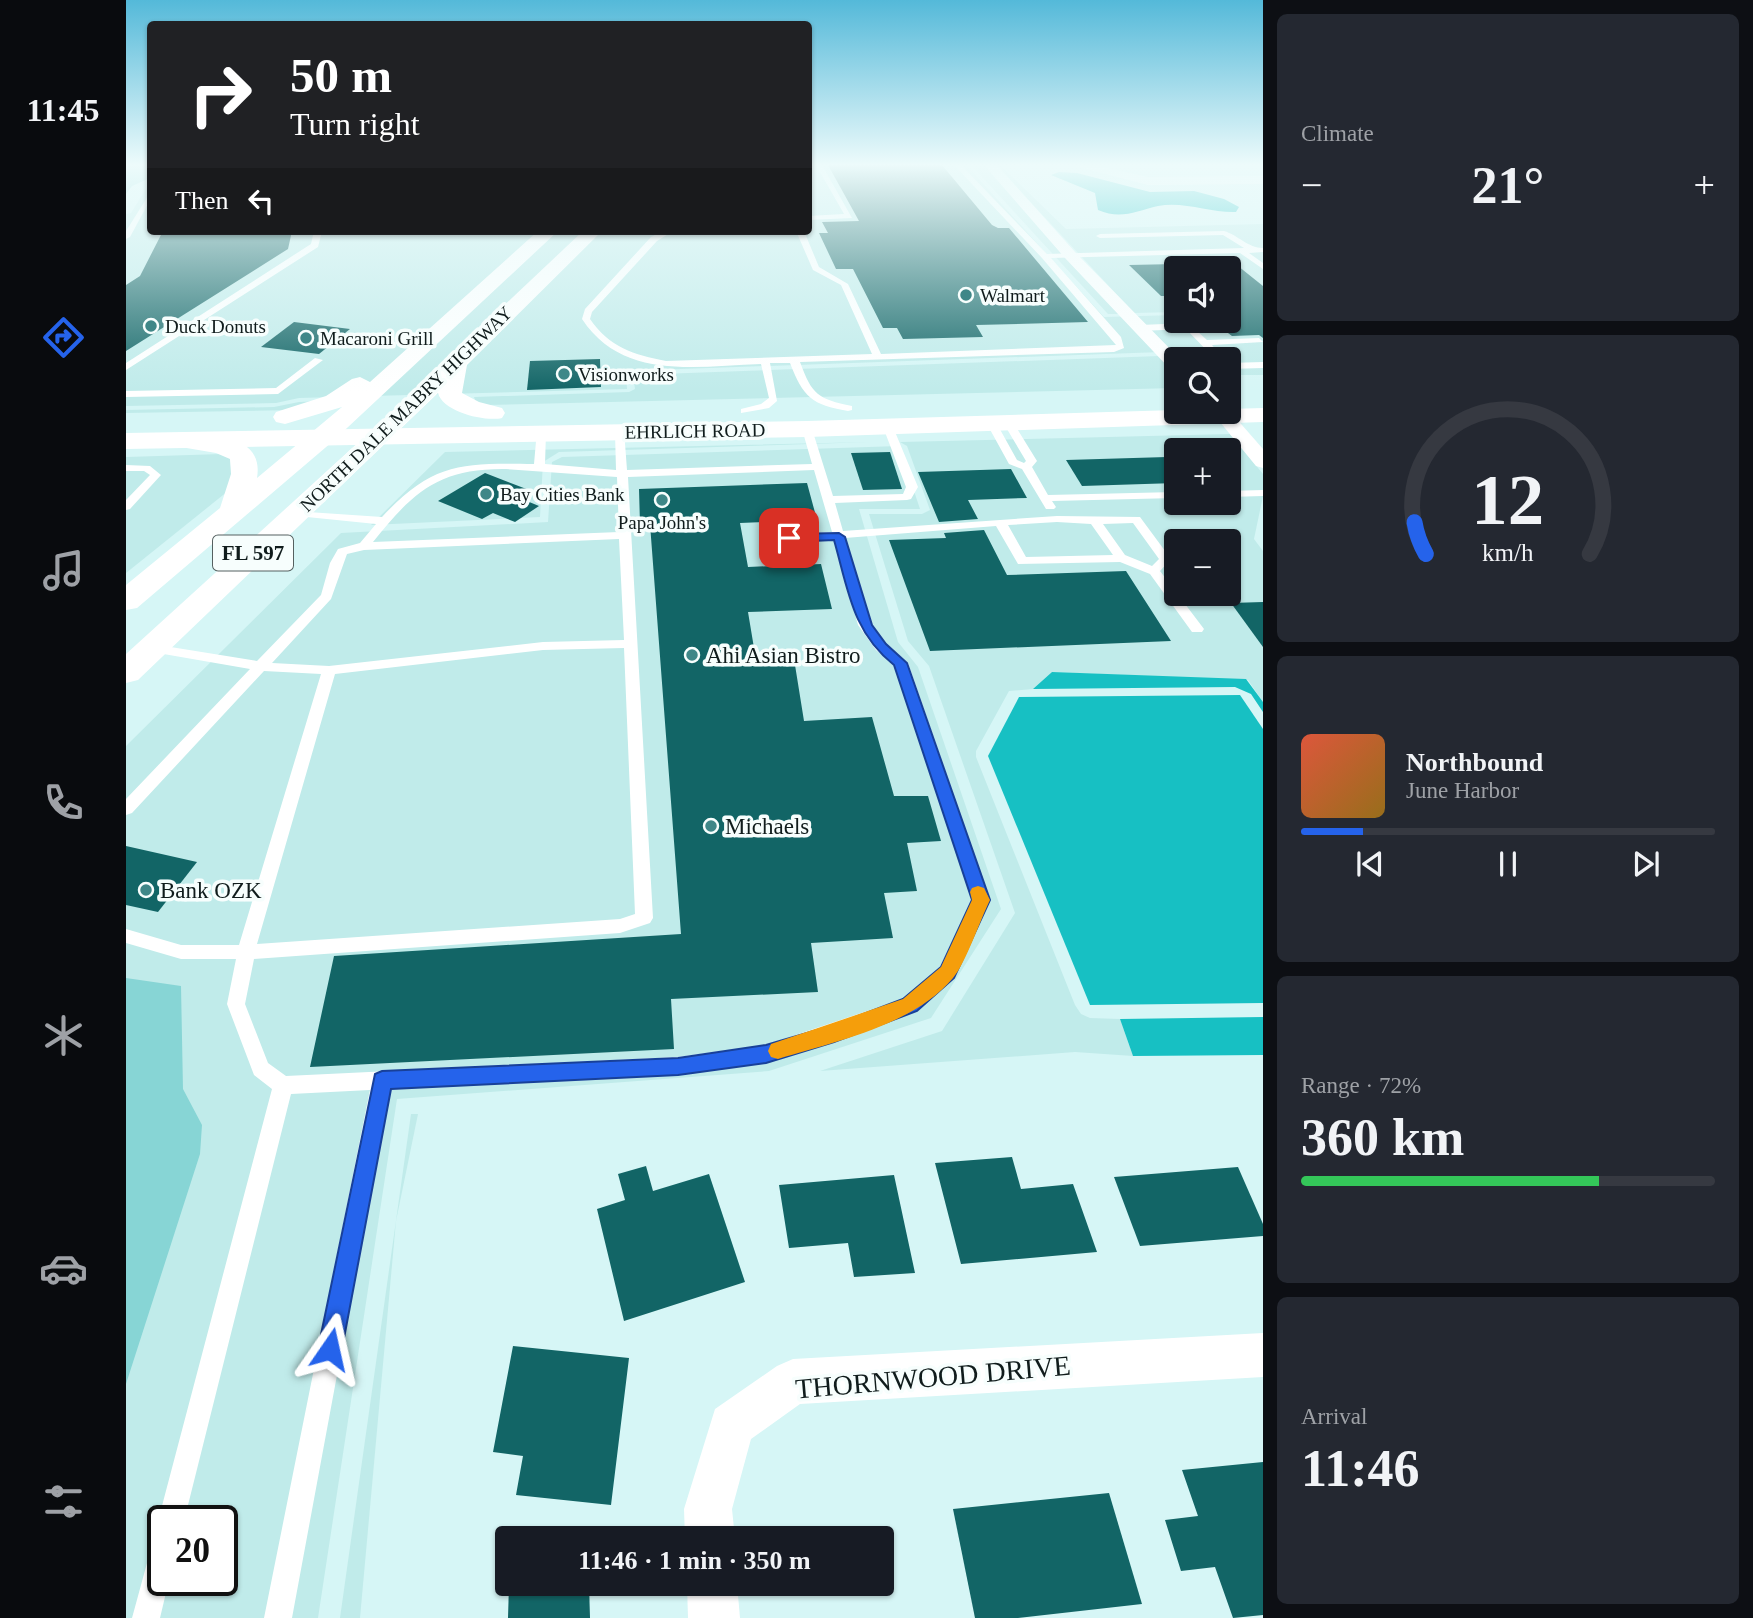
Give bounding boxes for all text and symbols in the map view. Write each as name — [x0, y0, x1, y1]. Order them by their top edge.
text: 50 m — [290, 48, 392, 103]
icon: right — [175, 49, 266, 140]
text: 11:45 — [27, 92, 99, 128]
text: Turn right — [290, 106, 420, 142]
text: Climate — [1301, 121, 1374, 146]
text: 21° — [1472, 157, 1544, 214]
text: − — [1301, 164, 1322, 206]
text: + — [1694, 164, 1715, 206]
icon: left — [242, 182, 280, 220]
text: Then — [175, 186, 228, 215]
map controls — [1164, 256, 1241, 606]
button: sound — [1164, 256, 1241, 333]
place label: Walmart — [980, 285, 1046, 306]
marker: Walmart — [958, 287, 974, 303]
street label: NORTH DALE MABRY HIGHWAY — [296, 302, 516, 516]
icon: directions — [39, 313, 88, 362]
place label: Duck Donuts — [165, 316, 266, 337]
marker: Duck Donuts — [143, 318, 159, 334]
place label: Macaroni Grill — [320, 328, 433, 349]
marker: Macaroni Grill — [298, 330, 314, 346]
button: search — [1164, 347, 1241, 424]
place label: Visionworks — [578, 364, 674, 385]
marker: Visionworks — [556, 366, 572, 382]
street label: EHRLICH ROAD — [624, 419, 766, 443]
button: + — [1164, 438, 1241, 515]
text: 12 — [1472, 460, 1544, 541]
place label: Bay Cities Bank — [500, 484, 625, 505]
marker: Bay Cities Bank — [478, 486, 494, 502]
marker: Papa John's — [654, 492, 670, 508]
pin — [759, 508, 819, 568]
place label: Papa John's — [618, 512, 706, 533]
icon: arrive — [770, 519, 808, 557]
button: − — [1164, 529, 1241, 606]
road number: FL 597 — [213, 536, 293, 570]
text: km/h — [1482, 539, 1534, 566]
icon: music — [39, 546, 88, 595]
place label: Ahi Asian Bistro — [706, 643, 861, 668]
marker: Ahi Asian Bistro — [684, 647, 700, 663]
text: Northbound — [1406, 748, 1543, 777]
icon: phone — [39, 778, 88, 827]
text: June Harbor — [1406, 778, 1519, 803]
place label: Michaels — [725, 814, 809, 839]
marker: Michaels — [703, 818, 719, 834]
icon: previous — [1351, 845, 1389, 883]
icon: pause — [1489, 845, 1527, 883]
icon: next — [1627, 845, 1665, 883]
place label: Bank OZK — [160, 878, 262, 903]
marker: Bank OZK — [138, 882, 154, 898]
icon: climate — [39, 1011, 88, 1060]
text: Range · 72% — [1301, 1073, 1421, 1098]
text: 360 km — [1301, 1109, 1464, 1166]
icon: car — [39, 1244, 88, 1293]
position arrow — [293, 1312, 367, 1386]
street label: THORNWOOD DRIVE — [794, 1350, 1072, 1404]
text: Arrival — [1301, 1404, 1367, 1429]
text: 11:46 — [1301, 1440, 1419, 1497]
icon: filters — [39, 1477, 88, 1526]
speed limit sign: 20 — [147, 1505, 238, 1596]
text: 11:46 · 1 min · 350 m — [578, 1546, 811, 1575]

